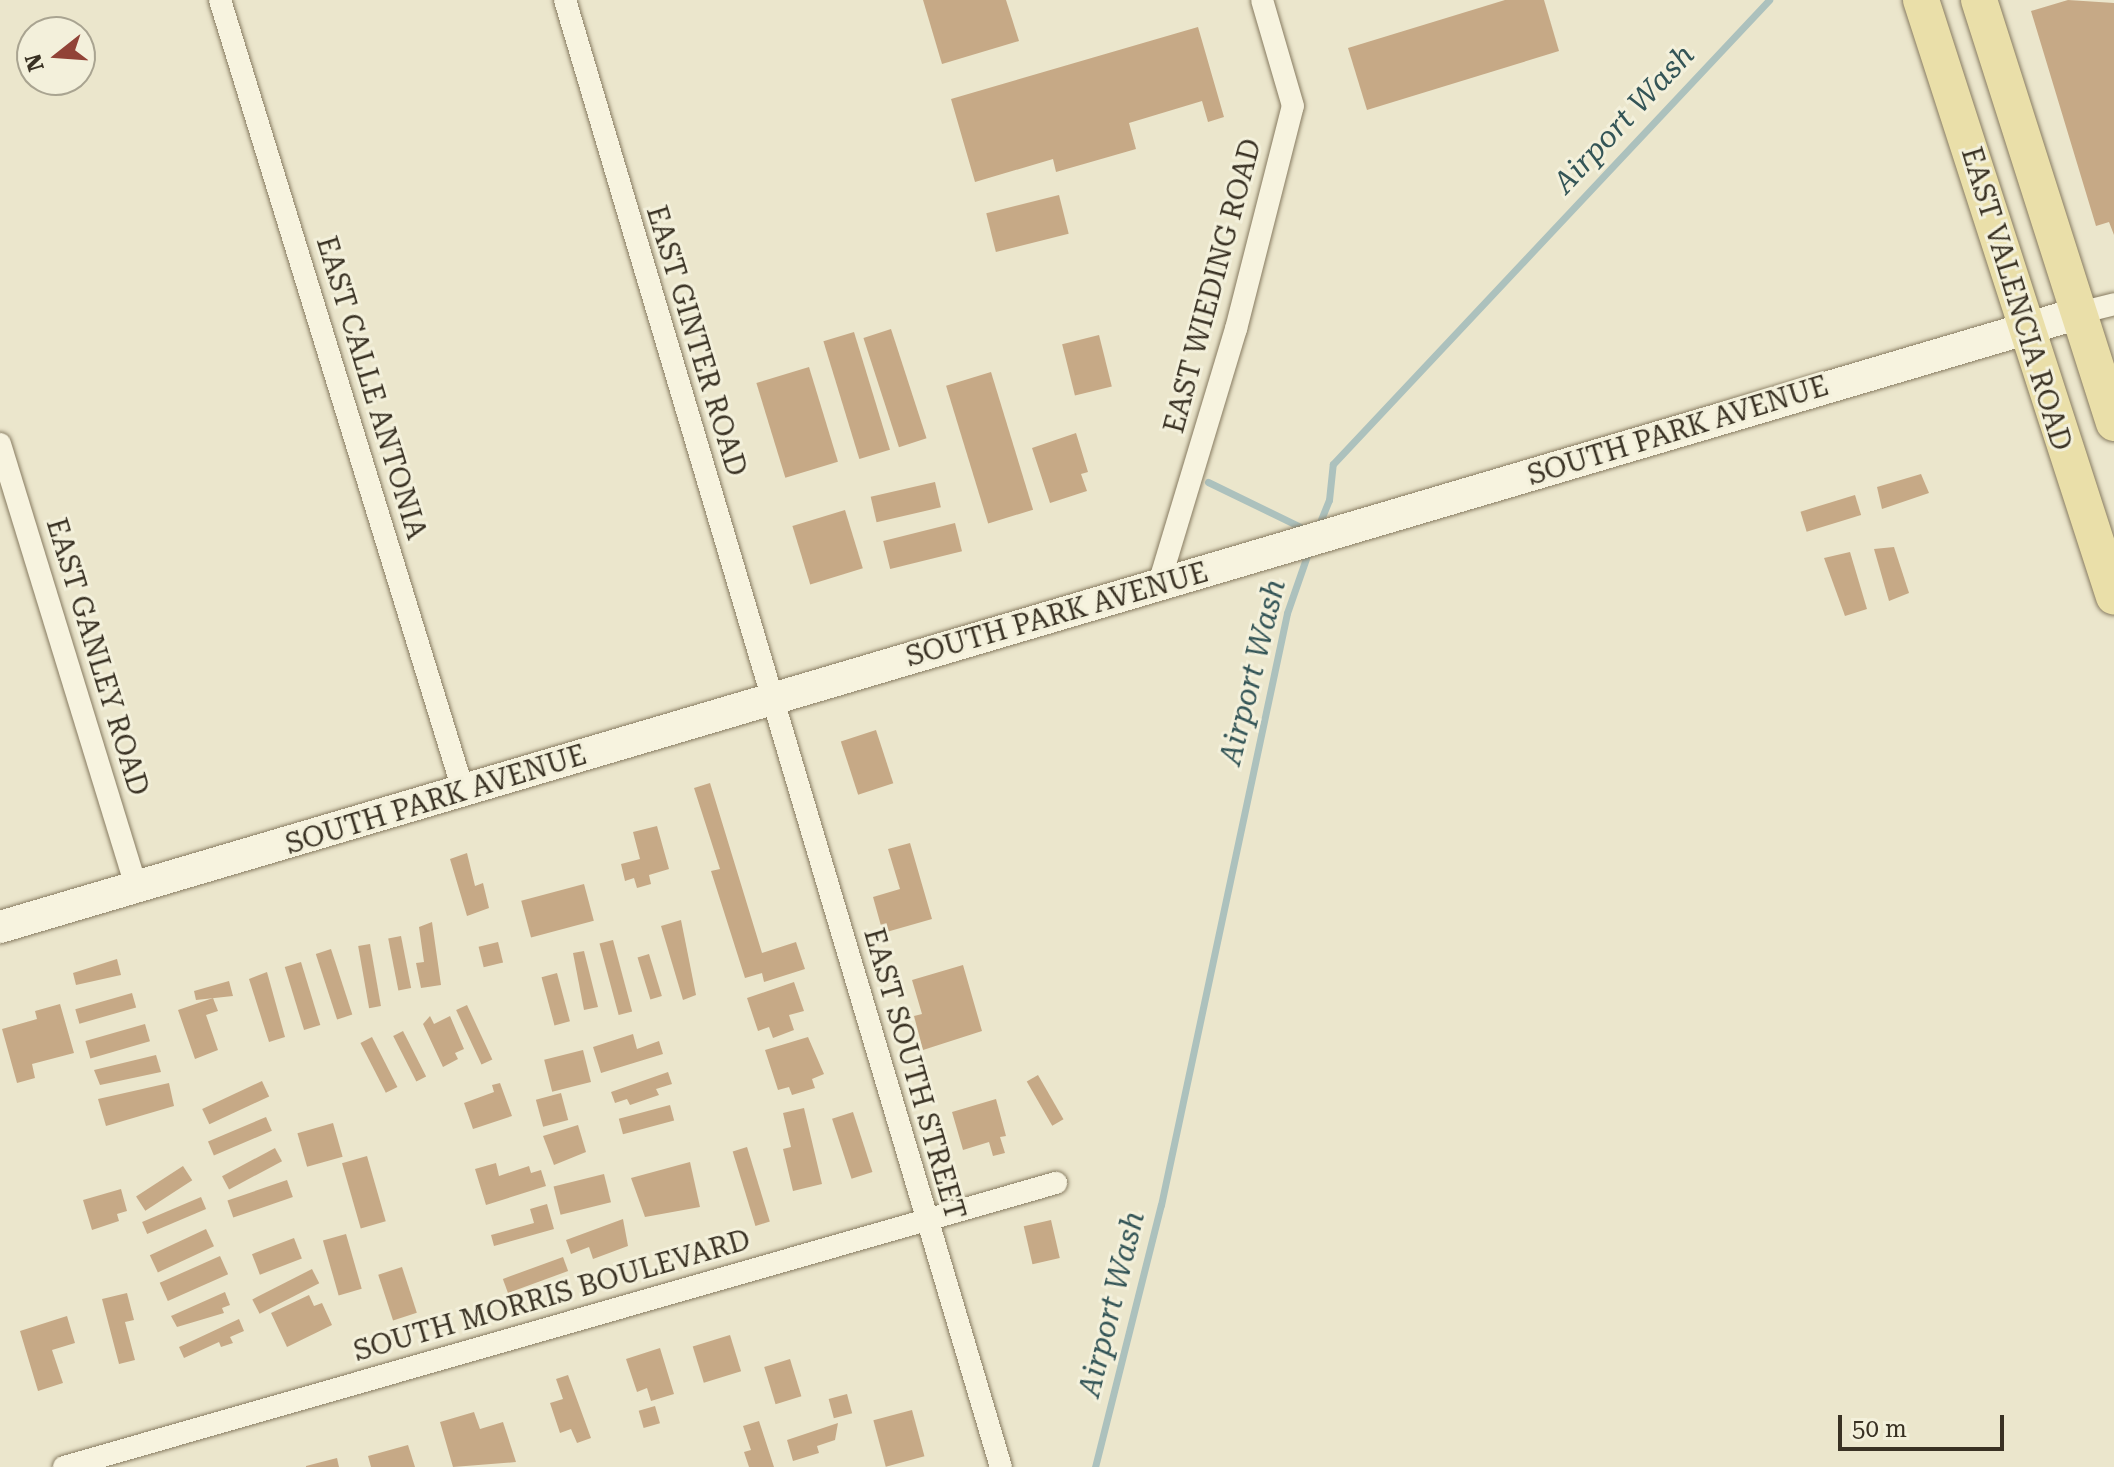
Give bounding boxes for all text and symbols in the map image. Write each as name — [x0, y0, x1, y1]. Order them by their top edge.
north arrow — [16, 16, 96, 96]
water label: Airport Wash — [1546, 37, 1702, 201]
text: N — [20, 51, 49, 74]
street label: EAST WIEDING ROAD — [1158, 135, 1268, 437]
street label: EAST VALENCIA ROAD — [1954, 143, 2078, 455]
street label: EAST GINTER ROAD — [639, 202, 753, 480]
street label: EAST CALLE ANTONIA — [309, 232, 433, 544]
street label: SOUTH PARK AVENUE — [1524, 369, 1832, 493]
street label: EAST GANLEY ROAD — [39, 514, 155, 800]
street label: SOUTH PARK AVENUE — [902, 556, 1212, 674]
water label: Airport Wash — [1213, 576, 1293, 768]
street label: SOUTH PARK AVENUE — [282, 738, 590, 862]
street label: EAST SOUTH STREET — [856, 924, 972, 1224]
water label: Airport Wash — [1072, 1208, 1152, 1400]
street label: SOUTH MORRIS BOULEVARD — [350, 1223, 754, 1369]
scale bar — [1842, 1399, 2008, 1449]
text: 50 m — [1852, 1415, 1907, 1443]

